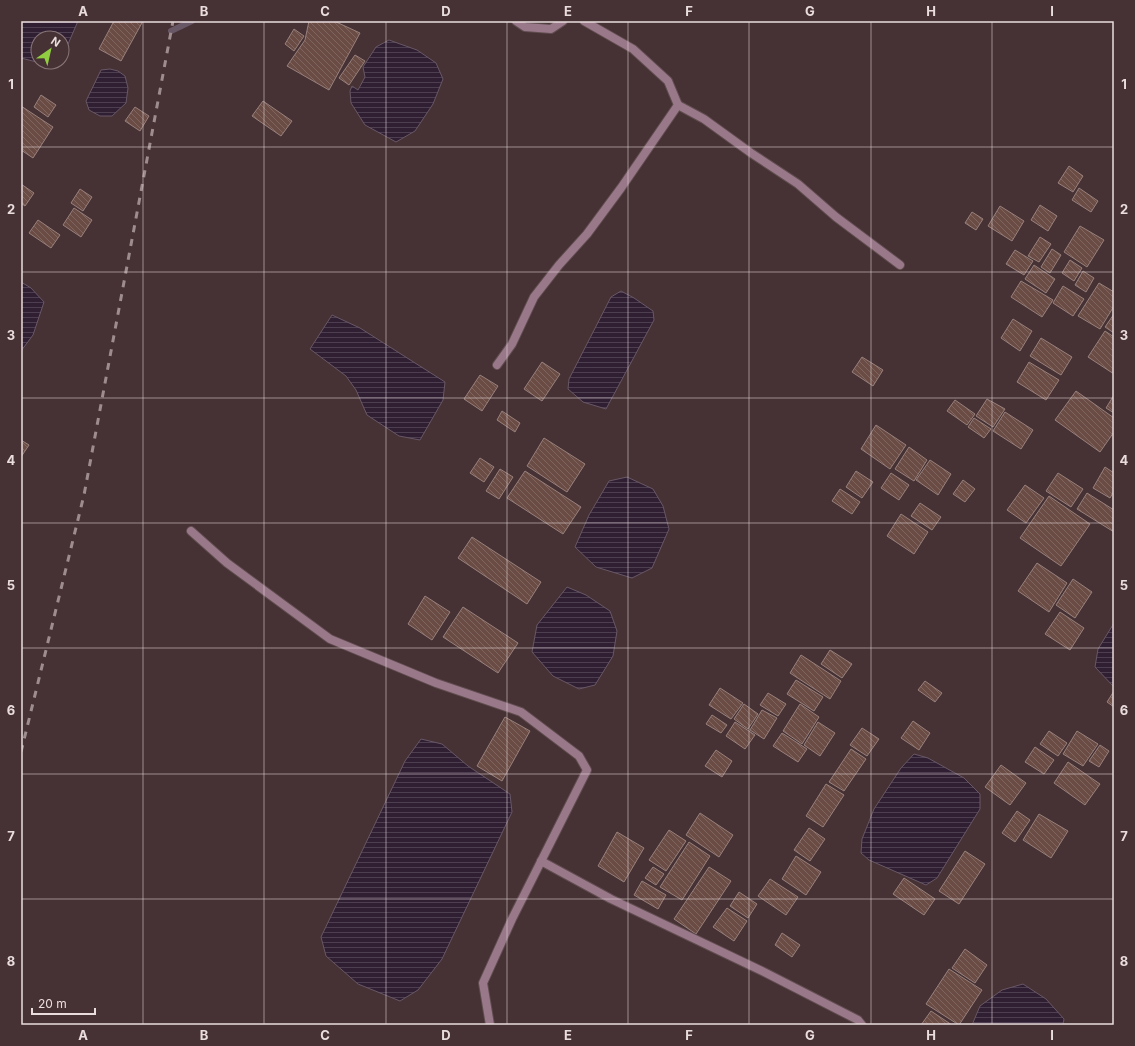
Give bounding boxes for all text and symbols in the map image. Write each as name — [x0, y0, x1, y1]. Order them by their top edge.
text: A — [78, 3, 88, 19]
text: B — [200, 3, 209, 19]
text: C — [320, 3, 330, 19]
text: D — [441, 3, 451, 19]
text: E — [564, 3, 572, 19]
text: F — [685, 3, 693, 19]
text: G — [805, 3, 815, 19]
text: H — [926, 3, 936, 19]
text: I — [1050, 3, 1054, 19]
north arrow — [30, 30, 70, 70]
text: N — [48, 34, 63, 50]
text: 1 — [8, 76, 14, 92]
text: 1 — [1121, 76, 1127, 92]
text: 2 — [7, 201, 15, 217]
text: 2 — [1120, 201, 1128, 217]
text: 3 — [7, 327, 15, 343]
text: 3 — [1120, 327, 1128, 343]
text: 4 — [7, 452, 16, 468]
text: 4 — [1120, 452, 1129, 468]
text: 5 — [7, 577, 15, 593]
text: 5 — [1120, 577, 1128, 593]
text: 6 — [7, 702, 15, 718]
text: 6 — [1120, 702, 1128, 718]
text: 7 — [7, 828, 15, 844]
text: 7 — [1120, 828, 1128, 844]
text: 8 — [7, 953, 15, 969]
text: 8 — [1120, 953, 1128, 969]
scale bar — [32, 990, 95, 1016]
text: 20 m — [38, 996, 67, 1011]
text: A — [78, 1027, 88, 1043]
text: B — [200, 1027, 209, 1043]
text: C — [320, 1027, 330, 1043]
text: D — [441, 1027, 451, 1043]
text: E — [564, 1027, 572, 1043]
text: F — [685, 1027, 693, 1043]
text: G — [805, 1027, 815, 1043]
text: H — [926, 1027, 936, 1043]
text: I — [1050, 1027, 1054, 1043]

